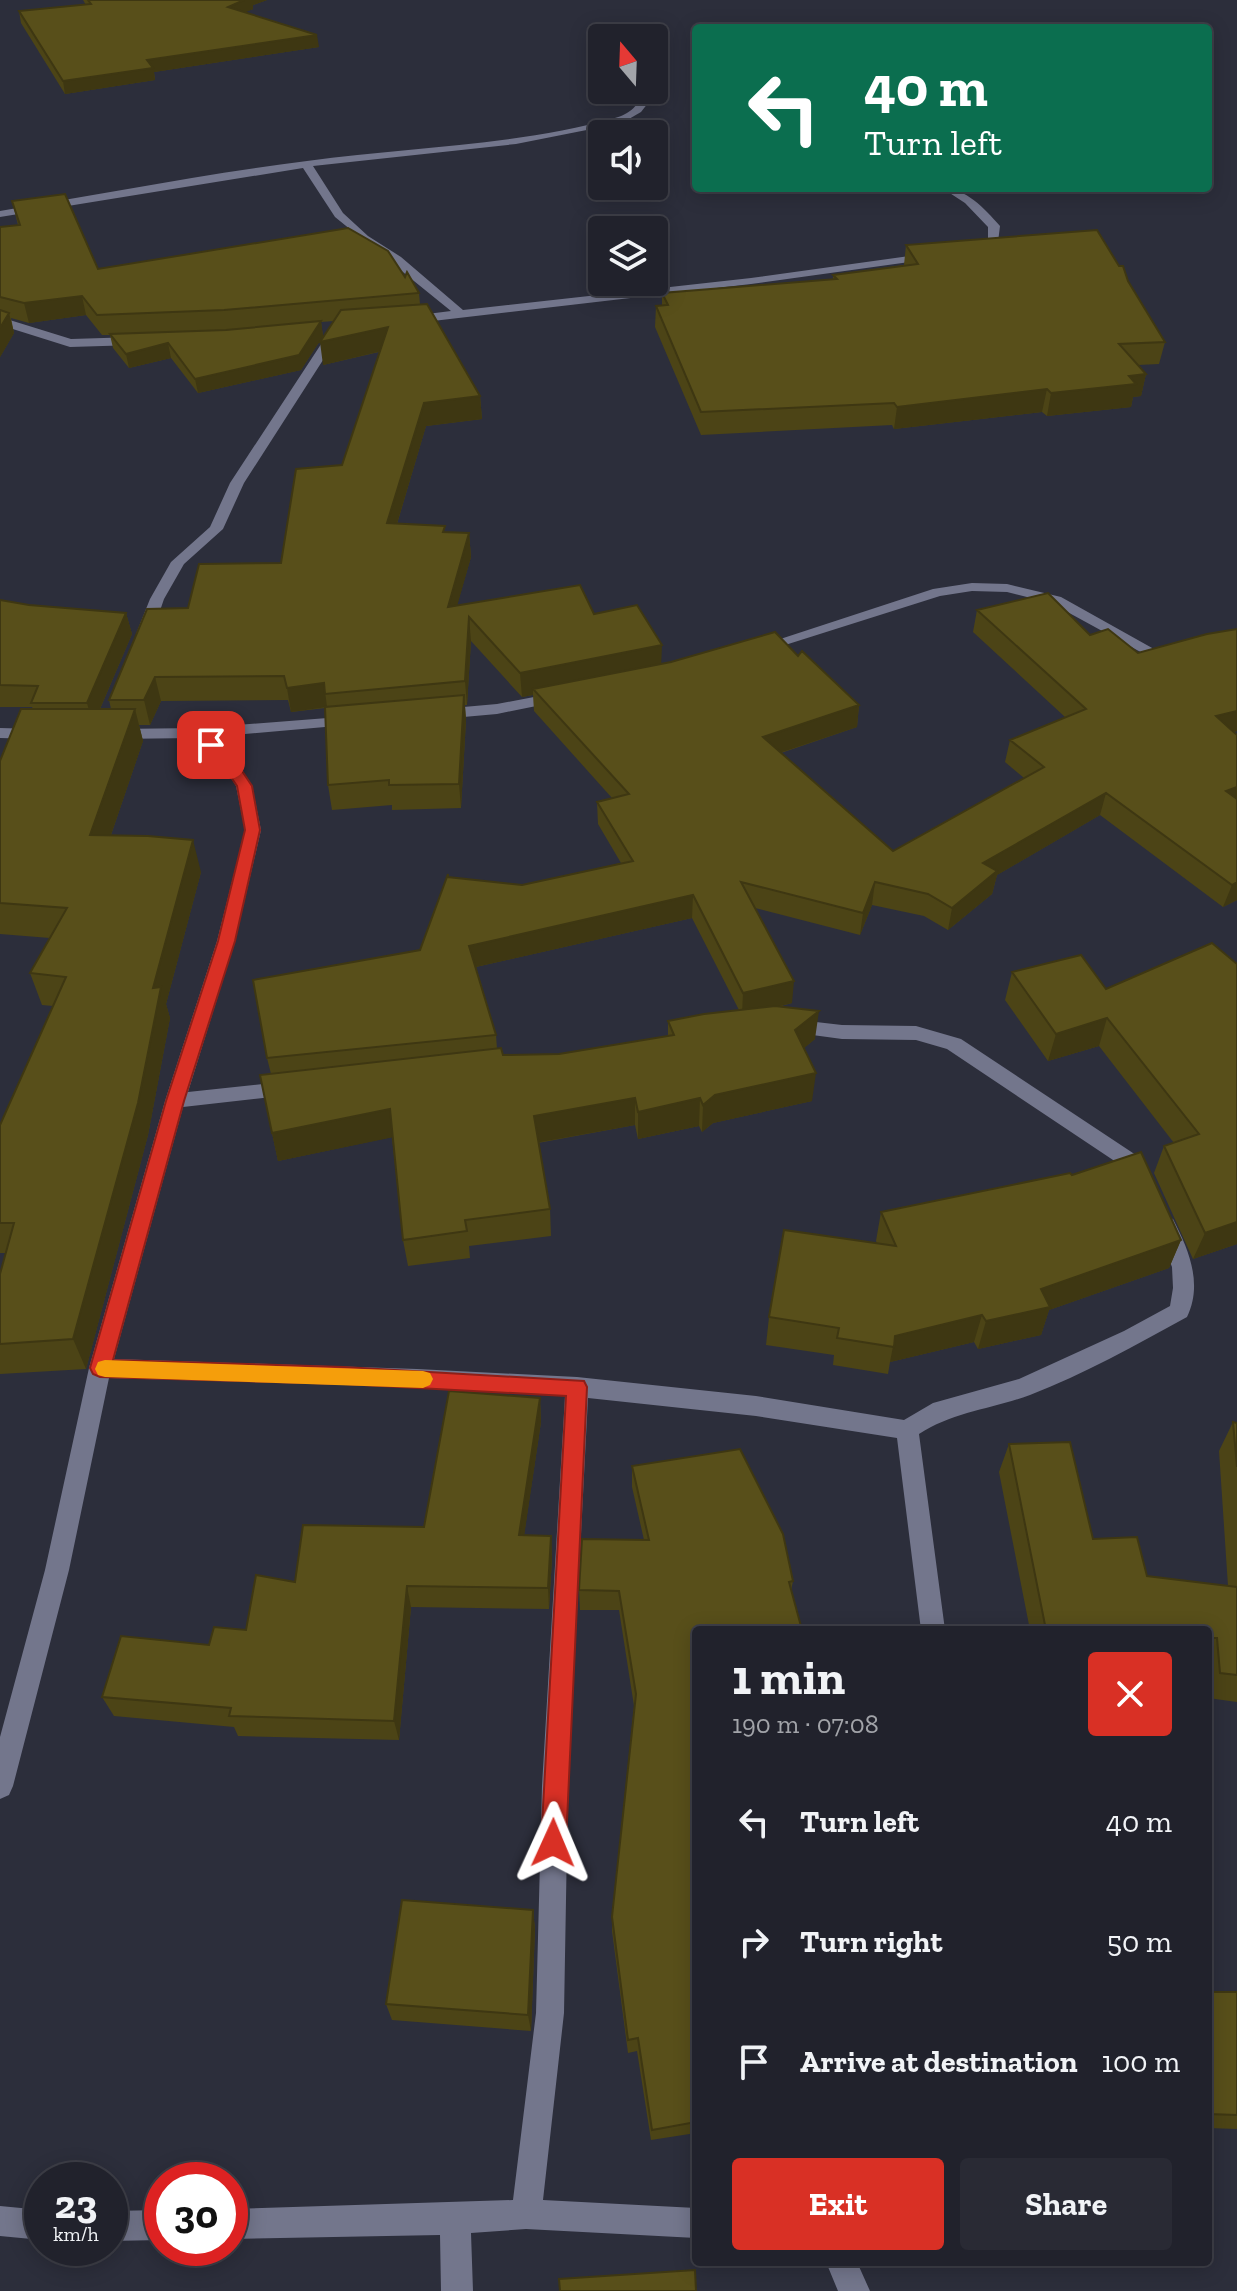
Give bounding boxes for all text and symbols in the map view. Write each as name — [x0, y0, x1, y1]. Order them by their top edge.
north arrow — [588, 24, 668, 104]
map controls — [588, 24, 668, 296]
text: 40 m — [864, 53, 988, 120]
icon: left — [732, 56, 836, 160]
button: sound — [588, 120, 668, 200]
text: Turn left — [864, 121, 1002, 164]
button: layers — [588, 216, 668, 296]
pin — [177, 711, 245, 779]
icon: arrive — [189, 723, 233, 767]
text: 1 min — [732, 1649, 845, 1706]
button: close — [1088, 1652, 1172, 1736]
text: 190 m · 07:08 — [732, 1708, 879, 1740]
icon: left — [732, 1800, 776, 1844]
position arrow — [511, 1801, 595, 1885]
text: Turn left — [800, 1804, 919, 1840]
text: 40 m — [1106, 1804, 1172, 1840]
icon: right — [732, 1920, 776, 1964]
text: Turn right — [800, 1924, 942, 1960]
text: 50 m — [1107, 1924, 1172, 1960]
icon: arrive — [732, 2040, 776, 2084]
text: Arrive at destination — [800, 2044, 1077, 2080]
text: 100 m — [1101, 2044, 1180, 2080]
button: Exit — [732, 2158, 944, 2250]
button: Share — [960, 2158, 1172, 2250]
speed limit sign: 30 — [144, 2162, 248, 2266]
text: 23 — [55, 2180, 97, 2228]
text: km/h — [53, 2222, 99, 2246]

